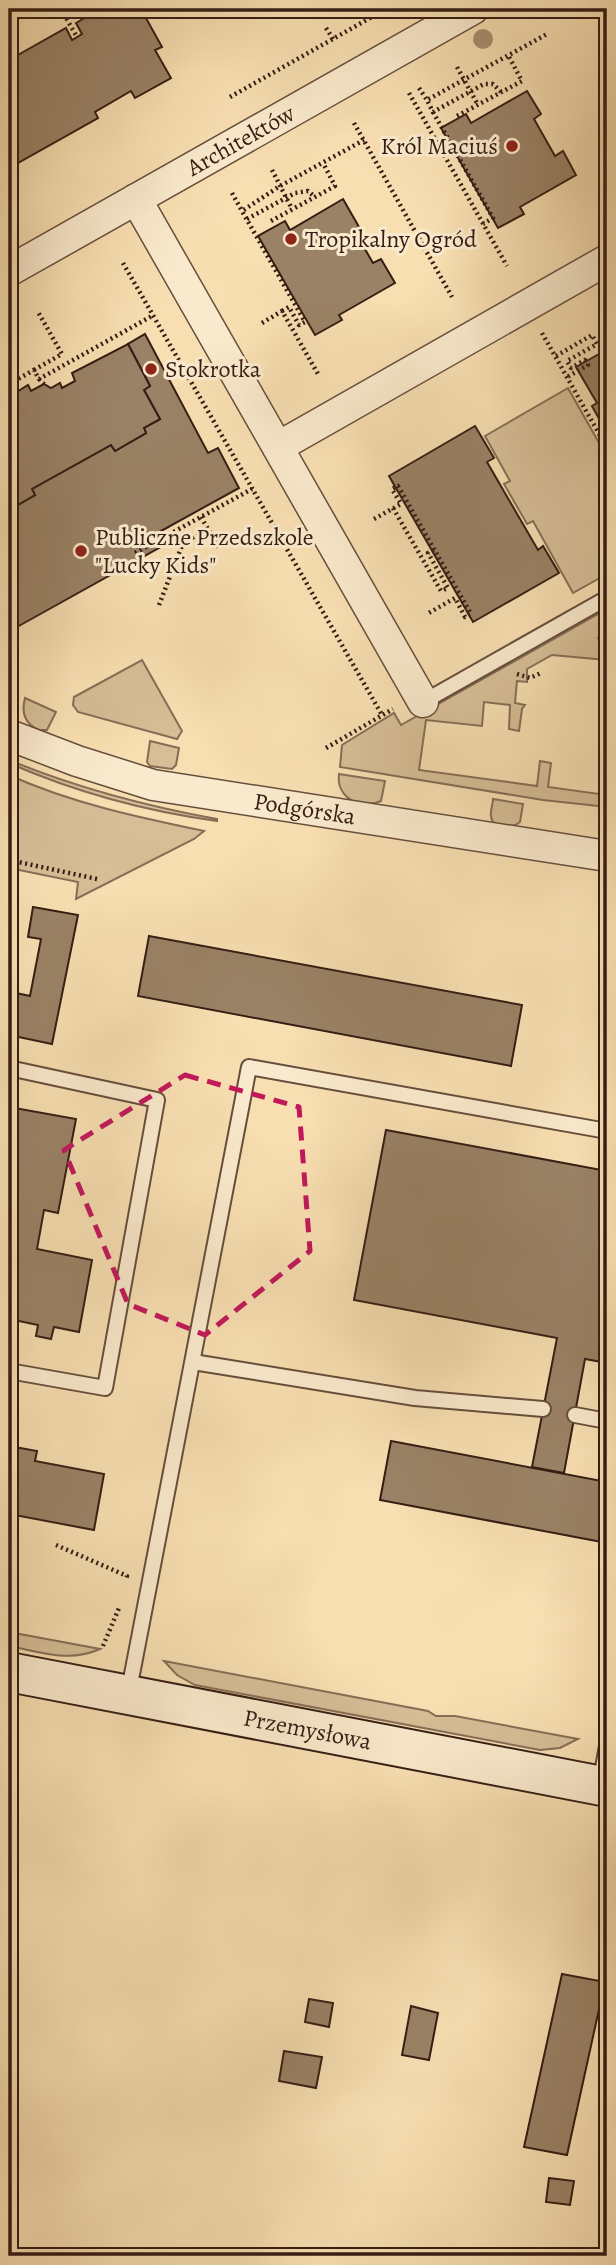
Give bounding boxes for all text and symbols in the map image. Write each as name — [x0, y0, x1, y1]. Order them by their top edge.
street label: Architektów — [180, 97, 301, 184]
place label: Król Maciuś — [381, 130, 498, 162]
marker: Król Maciuś — [504, 138, 520, 154]
place label: Tropikalny Ogród — [305, 223, 477, 255]
marker: Tropikalny Ogród — [283, 231, 299, 247]
place label: Stokrotka — [165, 353, 262, 385]
marker: Stokrotka — [143, 361, 159, 377]
place label: Publiczne Przedszkole "Lucky Kids" — [95, 521, 313, 581]
marker: Publiczne Przedszkole "Lucky Kids" — [73, 543, 89, 559]
street label: Podgórska — [252, 785, 359, 833]
street label: Przemysłowa — [241, 1701, 375, 1758]

